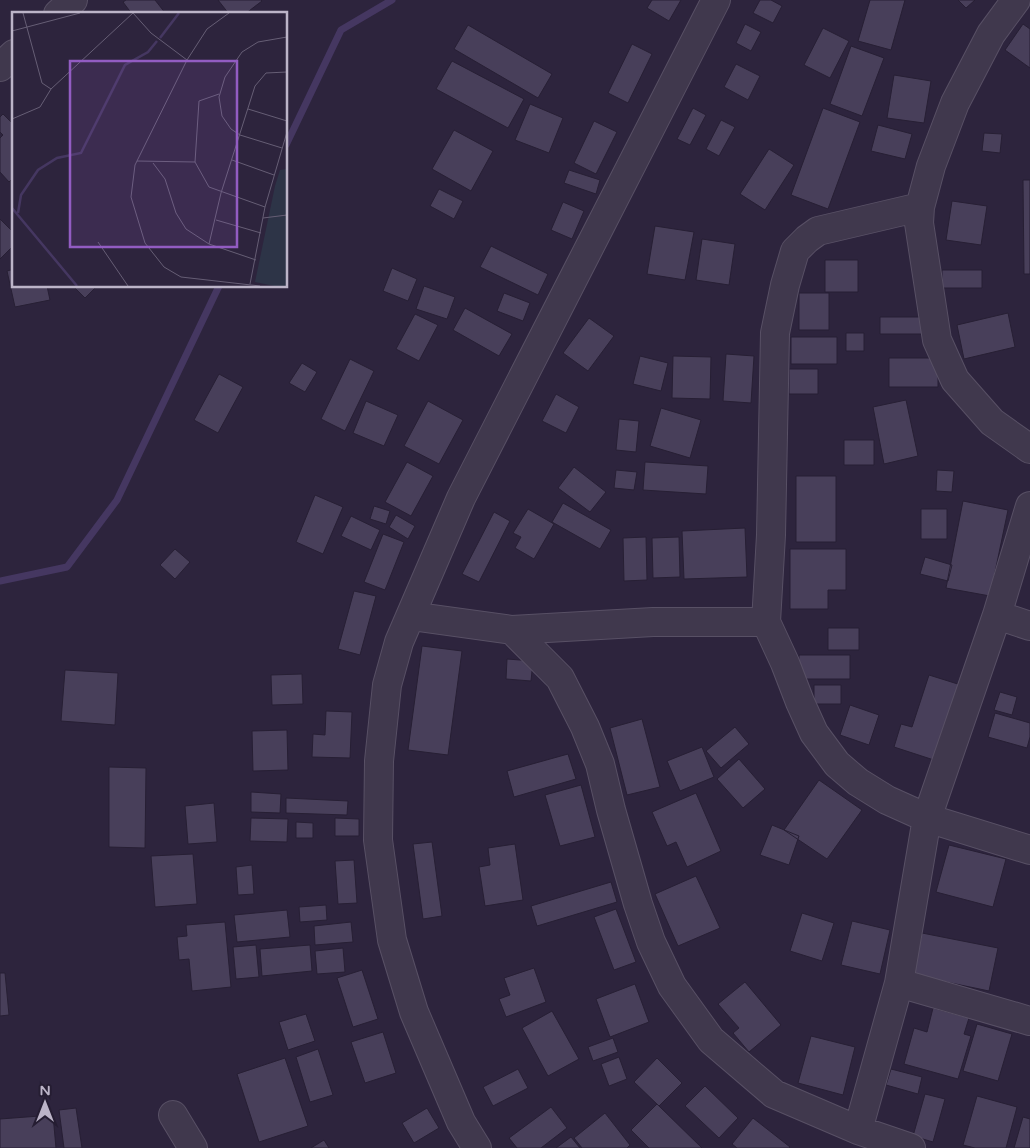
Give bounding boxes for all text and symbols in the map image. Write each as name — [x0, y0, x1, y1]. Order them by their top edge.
inset map — [12, 12, 288, 288]
north arrow — [20, 1078, 70, 1128]
text: N — [39, 1082, 51, 1099]

